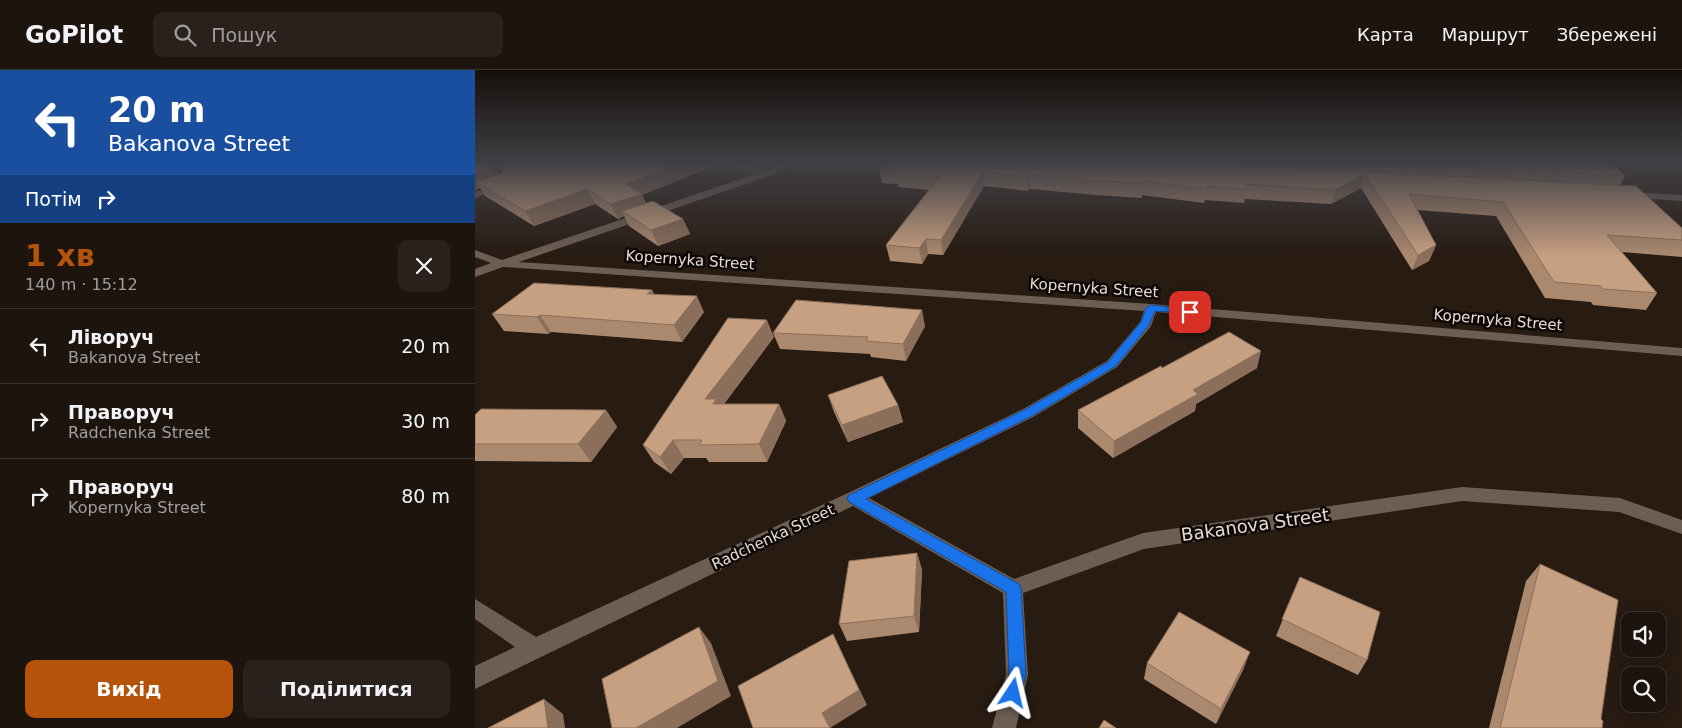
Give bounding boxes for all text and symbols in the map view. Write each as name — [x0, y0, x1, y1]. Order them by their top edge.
search box — [153, 12, 503, 57]
text: GoPilot — [25, 21, 123, 49]
icon: search — [171, 21, 199, 49]
text: Пошук — [211, 24, 277, 46]
text: Карта — [1357, 24, 1414, 45]
text: Маршрут — [1442, 24, 1529, 45]
text: Збережені — [1557, 24, 1657, 45]
icon: left — [25, 90, 90, 155]
text: 20 m — [108, 90, 205, 130]
text: Bakanova Street — [108, 131, 290, 156]
icon: right — [92, 185, 120, 213]
text: Потім — [25, 188, 82, 210]
text: 1 хв — [25, 238, 95, 273]
button: close — [398, 240, 450, 292]
street label: Kopernyka Street — [625, 247, 755, 273]
text: 140 m · 15:12 — [25, 275, 138, 294]
street label: Kopernyka Street — [1029, 275, 1159, 301]
pin — [1169, 291, 1211, 333]
icon: arrive — [1176, 298, 1204, 326]
street label: Kopernyka Street — [1433, 305, 1563, 335]
text: Ліворуч — [68, 326, 154, 348]
icon: left — [25, 332, 53, 360]
text: 20 m — [401, 335, 450, 357]
text: Bakanova Street — [68, 348, 200, 367]
text: Праворуч — [68, 401, 174, 423]
icon: right — [25, 407, 53, 435]
text: 30 m — [401, 410, 450, 432]
text: Radchenka Street — [68, 423, 210, 442]
text: Праворуч — [68, 476, 174, 498]
icon: right — [25, 482, 53, 510]
text: 80 m — [401, 485, 450, 507]
text: Kopernyka Street — [68, 498, 206, 517]
street label: Radchenka Street — [709, 501, 837, 573]
street label: Bakanova Street — [1180, 504, 1330, 545]
map controls — [1621, 612, 1666, 712]
button: sound — [1621, 612, 1666, 657]
button: Вихід — [25, 660, 233, 718]
button: Поділитися — [243, 660, 450, 718]
position arrow — [986, 666, 1038, 718]
button: search — [1621, 667, 1666, 712]

